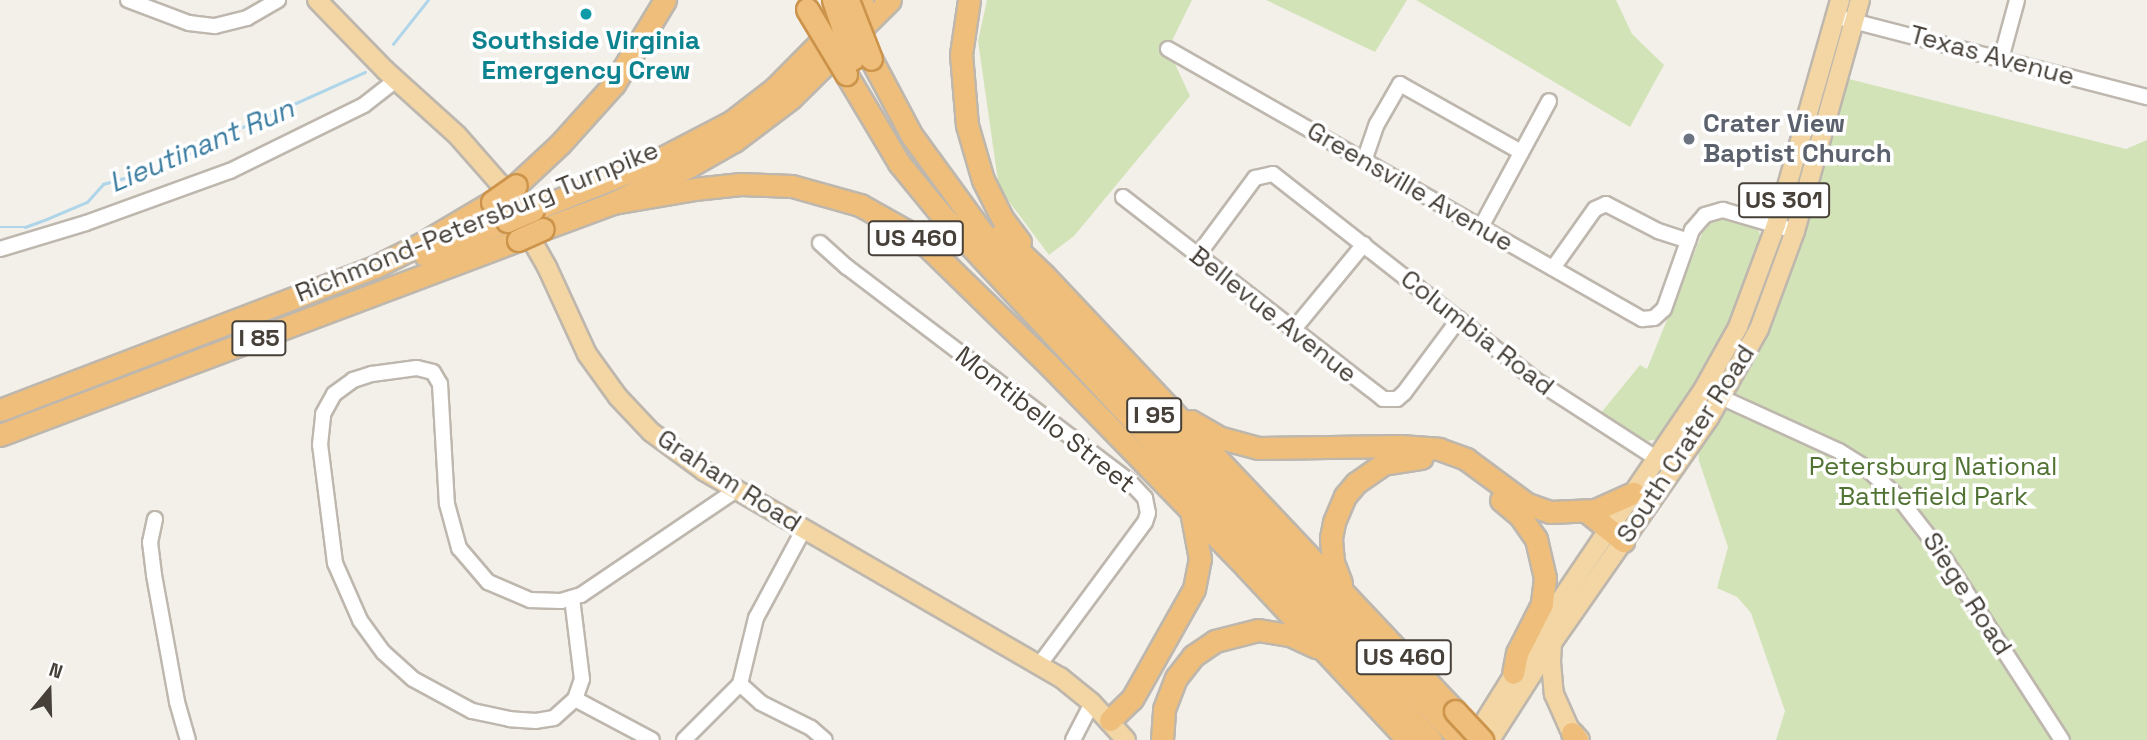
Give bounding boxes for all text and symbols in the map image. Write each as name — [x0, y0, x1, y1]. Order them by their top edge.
marker: Southside Virginia Emergency Crew — [578, 6, 594, 22]
street label: Texas Avenue — [1906, 19, 2078, 93]
place label: Southside Virginia Emergency Crew — [472, 25, 700, 86]
water label: Lieutinant Run — [103, 91, 299, 199]
place label: Crater View Baptist Church — [1703, 108, 1892, 170]
street label: Greensville Avenue — [1301, 115, 1519, 259]
marker: Crater View Baptist Church — [1681, 131, 1697, 147]
street label: Richmond-Petersburg Turnpike — [291, 135, 663, 309]
road number: US 301 — [1737, 180, 1831, 220]
road number: US 460 — [867, 218, 965, 258]
street label: Bellevue Avenue — [1183, 240, 1363, 390]
street label: Columbia Road — [1394, 263, 1560, 403]
road number: I 85 — [231, 318, 287, 358]
street label: South Crater Road — [1610, 339, 1762, 549]
street label: Montibello Street — [949, 340, 1141, 500]
road number: I 95 — [1126, 394, 1182, 436]
street label: Graham Road — [651, 423, 807, 539]
park label: Petersburg National Battlefield Park — [1809, 451, 2057, 512]
street label: Siege Road — [1916, 527, 2018, 661]
road number: US 460 — [1355, 636, 1453, 678]
north arrow — [14, 656, 84, 726]
text: N — [46, 657, 66, 685]

